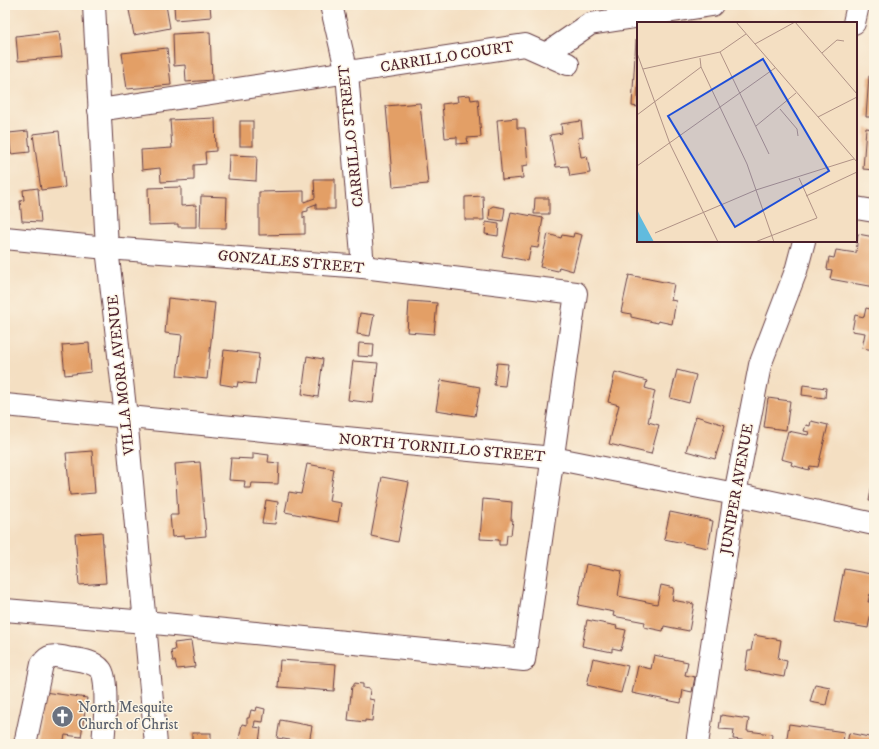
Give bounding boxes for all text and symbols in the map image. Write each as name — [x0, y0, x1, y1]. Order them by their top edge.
inset map — [637, 22, 857, 242]
street label: CARRILLO COURT — [379, 37, 516, 77]
street label: CARRILLO STREET — [334, 63, 368, 208]
street label: GONZALES STREET — [217, 246, 366, 278]
street label: VILLA MORA AVENUE — [103, 294, 139, 457]
street label: JUNIPER AVENUE — [716, 422, 758, 558]
street label: NORTH TORNILLO STREET — [338, 429, 547, 467]
place label: North Mesquite Church of Christ — [78, 698, 179, 734]
church icon: North Mesquite Church of Christ — [49, 703, 75, 729]

